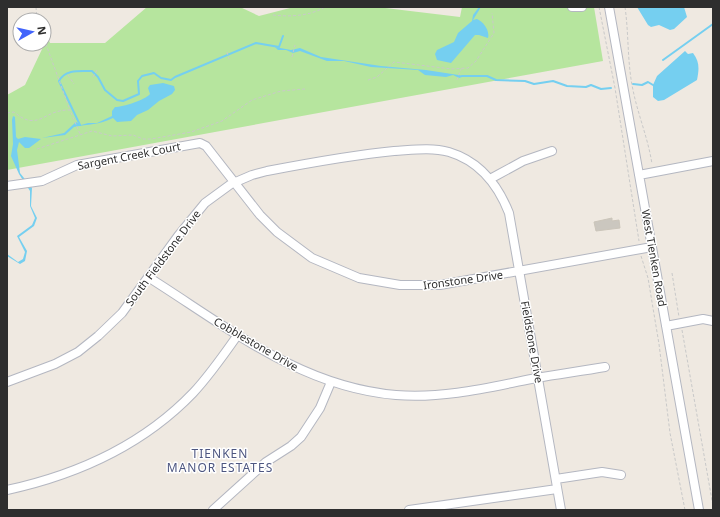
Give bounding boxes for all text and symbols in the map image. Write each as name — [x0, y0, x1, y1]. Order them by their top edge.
north arrow — [12, 12, 52, 52]
text: N — [34, 25, 50, 36]
street label: Sargent Creek Court — [76, 138, 182, 173]
street label: South Fieldstone Drive — [122, 207, 204, 309]
street label: West Tienken Road — [639, 208, 670, 308]
street label: Ironstone Drive — [422, 266, 504, 293]
street label: Fieldstone Drive — [518, 300, 547, 384]
street label: Cobblestone Drive — [211, 313, 301, 374]
district label: TIENKEN MANOR ESTATES — [167, 445, 273, 476]

